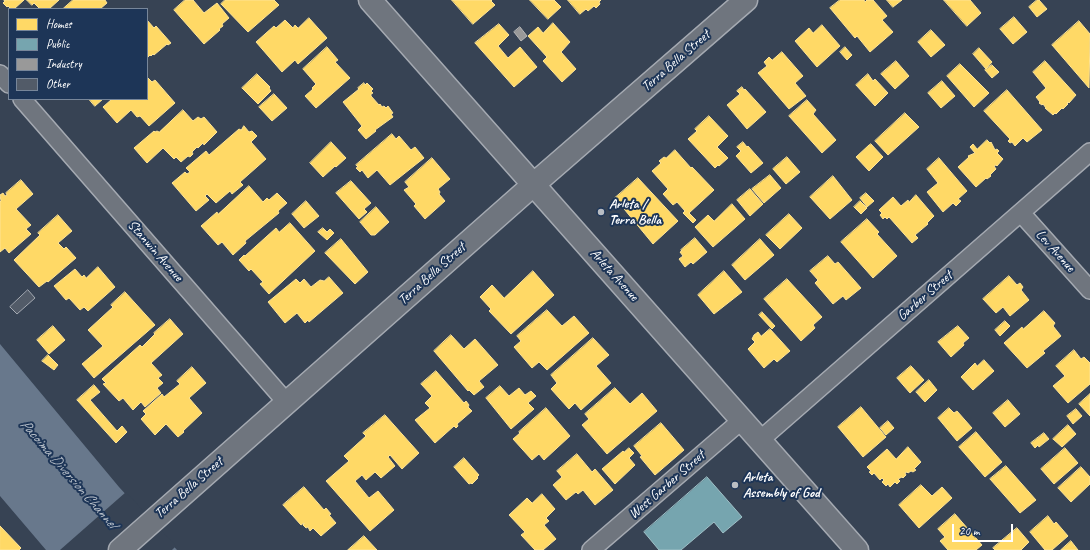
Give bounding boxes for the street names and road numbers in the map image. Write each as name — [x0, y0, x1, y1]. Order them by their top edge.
street label: Terra Bella Street — [638, 27, 714, 95]
street label: Stanwin Avenue — [124, 217, 186, 285]
street label: Lev Avenue — [1032, 227, 1078, 275]
street label: Terra Bella Street — [395, 239, 469, 309]
street label: Arleta Avenue — [586, 245, 642, 305]
street label: Garber Street — [894, 268, 956, 324]
street label: West Garber Street — [626, 447, 708, 523]
street label: Terra Bella Street — [151, 454, 227, 522]

